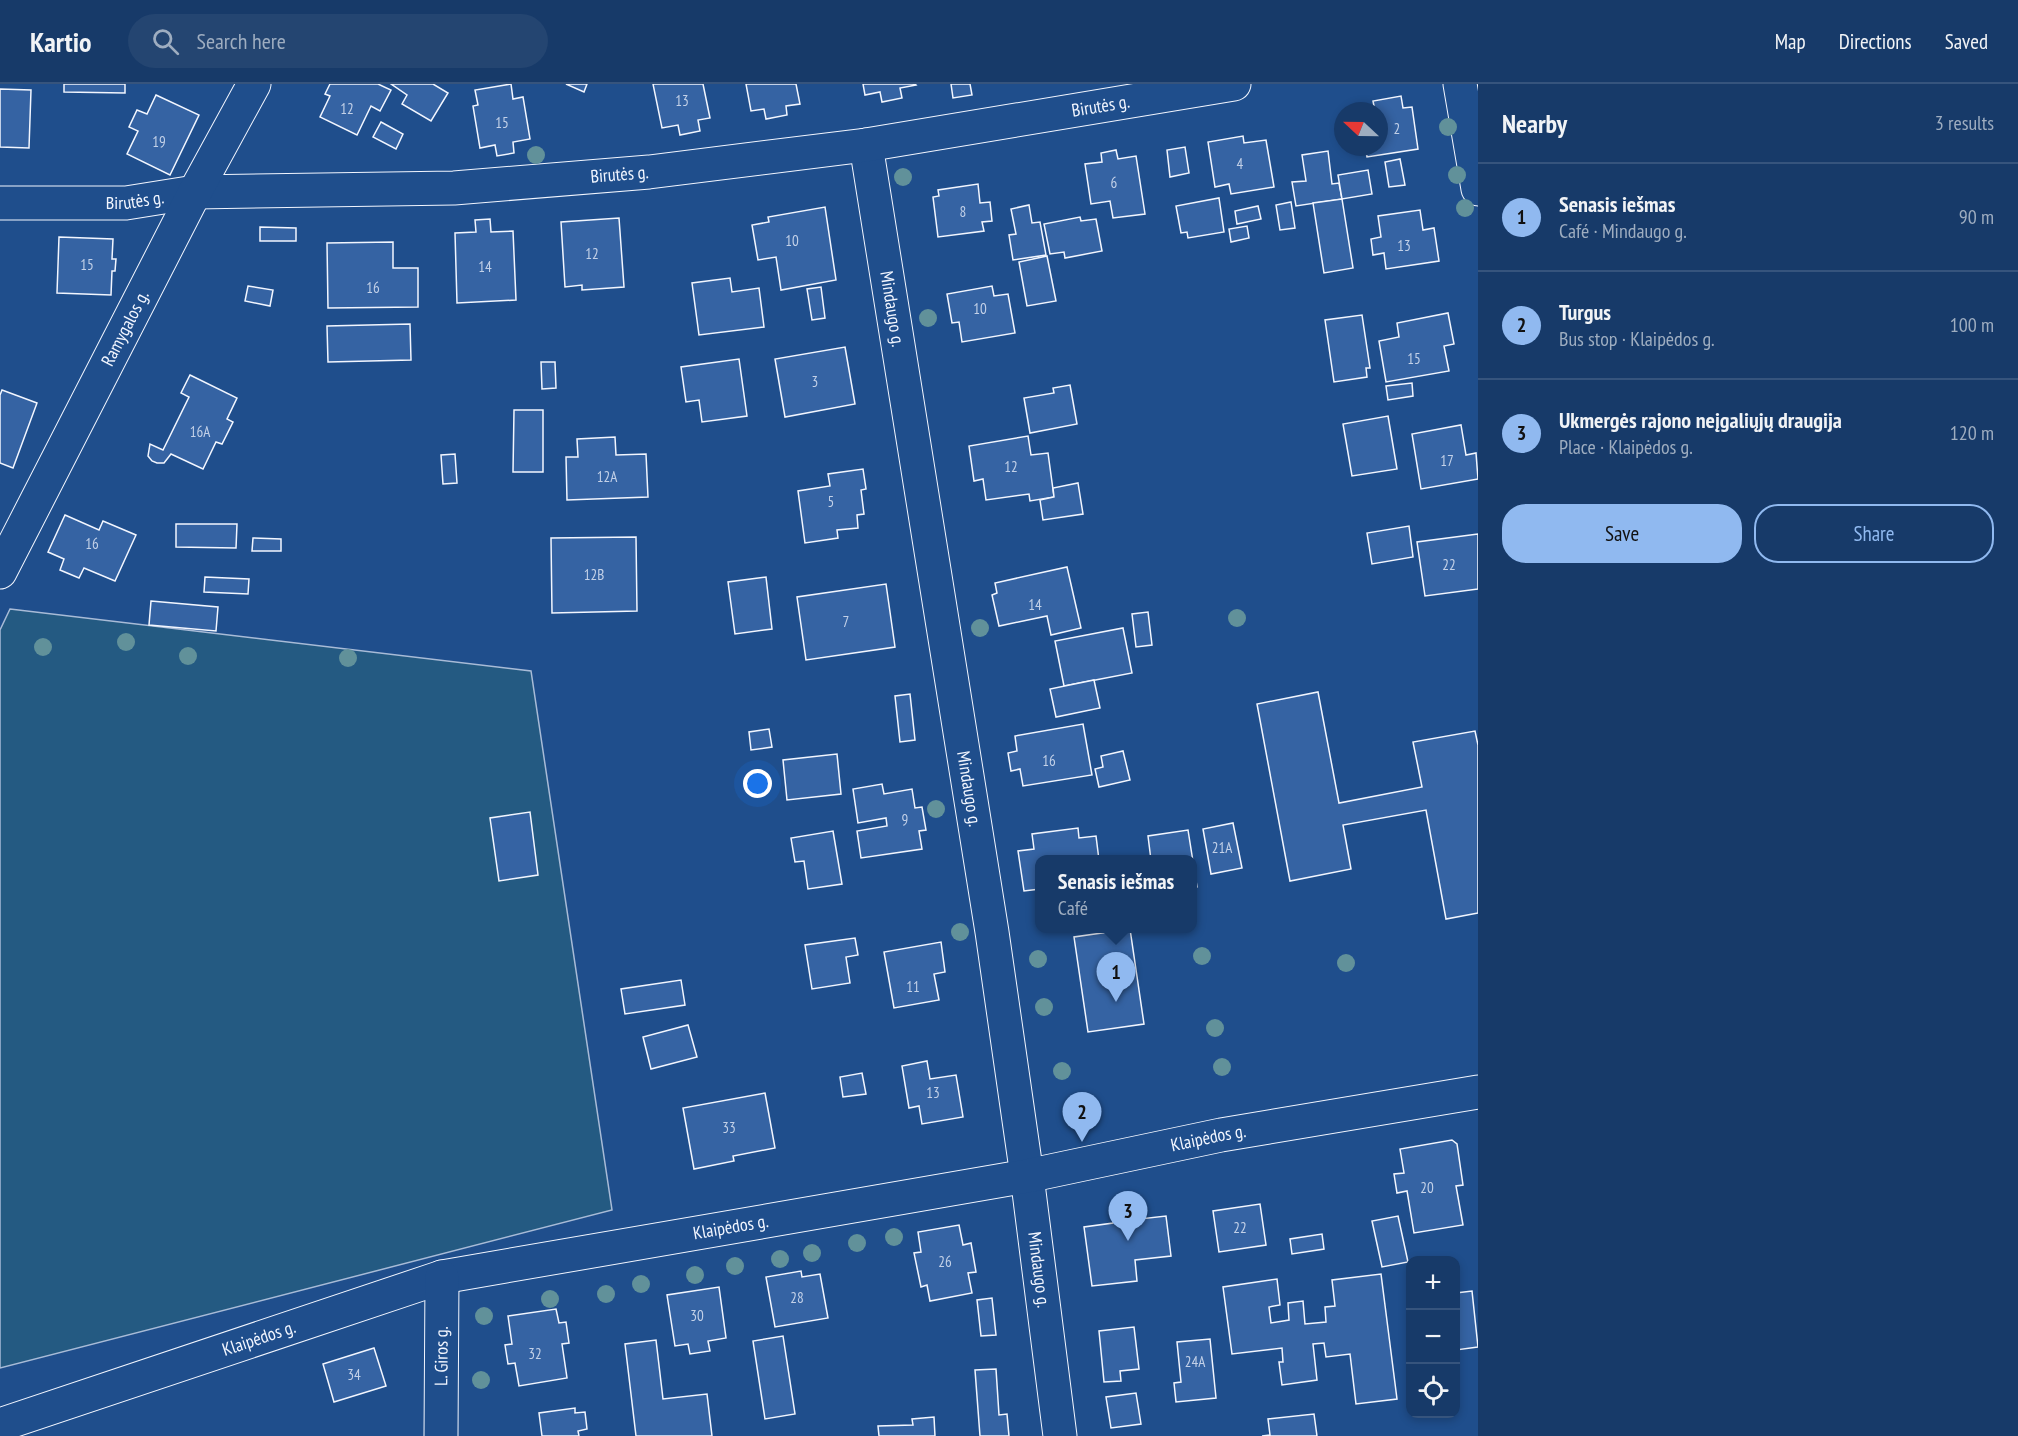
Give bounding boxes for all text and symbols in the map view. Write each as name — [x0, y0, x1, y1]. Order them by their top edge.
search box — [128, 14, 548, 68]
text: Kartio — [30, 23, 92, 60]
icon: search — [149, 25, 182, 58]
text: Search here — [197, 27, 286, 55]
text: Map — [1775, 28, 1806, 55]
text: Directions — [1839, 28, 1912, 55]
text: Saved — [1945, 28, 1988, 55]
street label: Birutės g. — [1070, 90, 1131, 122]
house number: 13 — [675, 91, 689, 110]
house number: 12 — [340, 99, 354, 118]
north arrow — [1334, 102, 1388, 156]
text: Nearby — [1502, 107, 1567, 140]
text: 3 results — [1935, 110, 1994, 136]
house number: 15 — [495, 113, 509, 132]
house number: 2 — [1394, 119, 1400, 138]
house number: 19 — [152, 132, 166, 151]
house number: 4 — [1237, 154, 1244, 173]
street label: Birutės g. — [590, 160, 649, 188]
house number: 6 — [1111, 173, 1118, 192]
street label: Birutės g. — [106, 185, 165, 214]
text: Senasis iešmas — [1559, 190, 1675, 218]
house number: 8 — [960, 202, 966, 221]
text: 1 — [1517, 204, 1526, 230]
text: 90 m — [1959, 204, 1994, 230]
text: Café · Mindaugo g. — [1559, 218, 1687, 244]
house number: 10 — [785, 231, 799, 250]
house number: 13 — [1397, 236, 1411, 255]
house number: 12 — [585, 244, 599, 263]
house number: 15 — [80, 255, 94, 274]
house number: 14 — [478, 257, 492, 276]
street label: Mindaugo g. — [875, 269, 910, 348]
house number: 16 — [366, 278, 380, 297]
street label: Ramygalos g. — [96, 286, 154, 370]
text: Turgus — [1559, 298, 1611, 326]
house number: 10 — [973, 299, 987, 318]
text: 2 — [1517, 312, 1526, 338]
text: 100 m — [1950, 312, 1994, 338]
text: Bus stop · Klaipėdos g. — [1559, 326, 1715, 352]
house number: 15 — [1407, 349, 1421, 368]
house number: 3 — [812, 372, 818, 391]
text: Ukmergės rajono neįgaliųjų draugija — [1559, 406, 1842, 434]
text: 3 — [1517, 420, 1526, 446]
text: 120 m — [1950, 420, 1994, 446]
house number: 16A — [190, 422, 211, 441]
text: Place · Klaipėdos g. — [1559, 434, 1693, 460]
house number: 17 — [1440, 451, 1454, 470]
house number: 12 — [1004, 457, 1018, 476]
house number: 12A — [597, 467, 618, 486]
house number: 5 — [828, 492, 834, 511]
button: Save — [1502, 504, 1742, 563]
button: Share — [1754, 504, 1994, 563]
house number: 16 — [85, 534, 99, 553]
house number: 22 — [1442, 555, 1456, 574]
house number: 12B — [584, 565, 604, 584]
house number: 14 — [1028, 595, 1042, 614]
house number: 7 — [843, 612, 849, 631]
street label: Mindaugo g. — [952, 749, 987, 828]
house number: 16 — [1042, 751, 1056, 770]
your location — [743, 769, 772, 798]
house number: 9 — [902, 810, 908, 829]
house number: 21A — [1212, 838, 1233, 857]
popup — [1035, 855, 1197, 933]
text: Senasis iešmas — [1058, 867, 1174, 895]
text: Café — [1058, 895, 1088, 921]
pin: 1 — [1096, 952, 1136, 1002]
house number: 11 — [906, 977, 920, 996]
house number: 13 — [926, 1083, 940, 1102]
pin: 2 — [1062, 1092, 1102, 1142]
house number: 33 — [722, 1118, 736, 1137]
street label: Klaipėdos g. — [1169, 1119, 1247, 1156]
house number: 20 — [1420, 1178, 1434, 1197]
pin: 3 — [1108, 1192, 1148, 1241]
street label: Klaipėdos g. — [691, 1209, 770, 1244]
house number: 22 — [1233, 1218, 1247, 1237]
street label: Mindaugo g. — [1023, 1230, 1056, 1309]
house number: 26 — [938, 1252, 952, 1271]
map controls — [1406, 1256, 1460, 1418]
button: + — [1406, 1256, 1460, 1310]
house number: 28 — [790, 1288, 804, 1307]
house number: 30 — [690, 1306, 704, 1325]
button: − — [1406, 1310, 1460, 1364]
street label: Klaipėdos g. — [219, 1315, 298, 1361]
street label: L. Giros g. — [429, 1326, 453, 1386]
house number: 32 — [528, 1344, 542, 1363]
house number: 24A — [1185, 1352, 1206, 1371]
button: locate — [1406, 1364, 1460, 1418]
house number: 34 — [347, 1365, 361, 1384]

